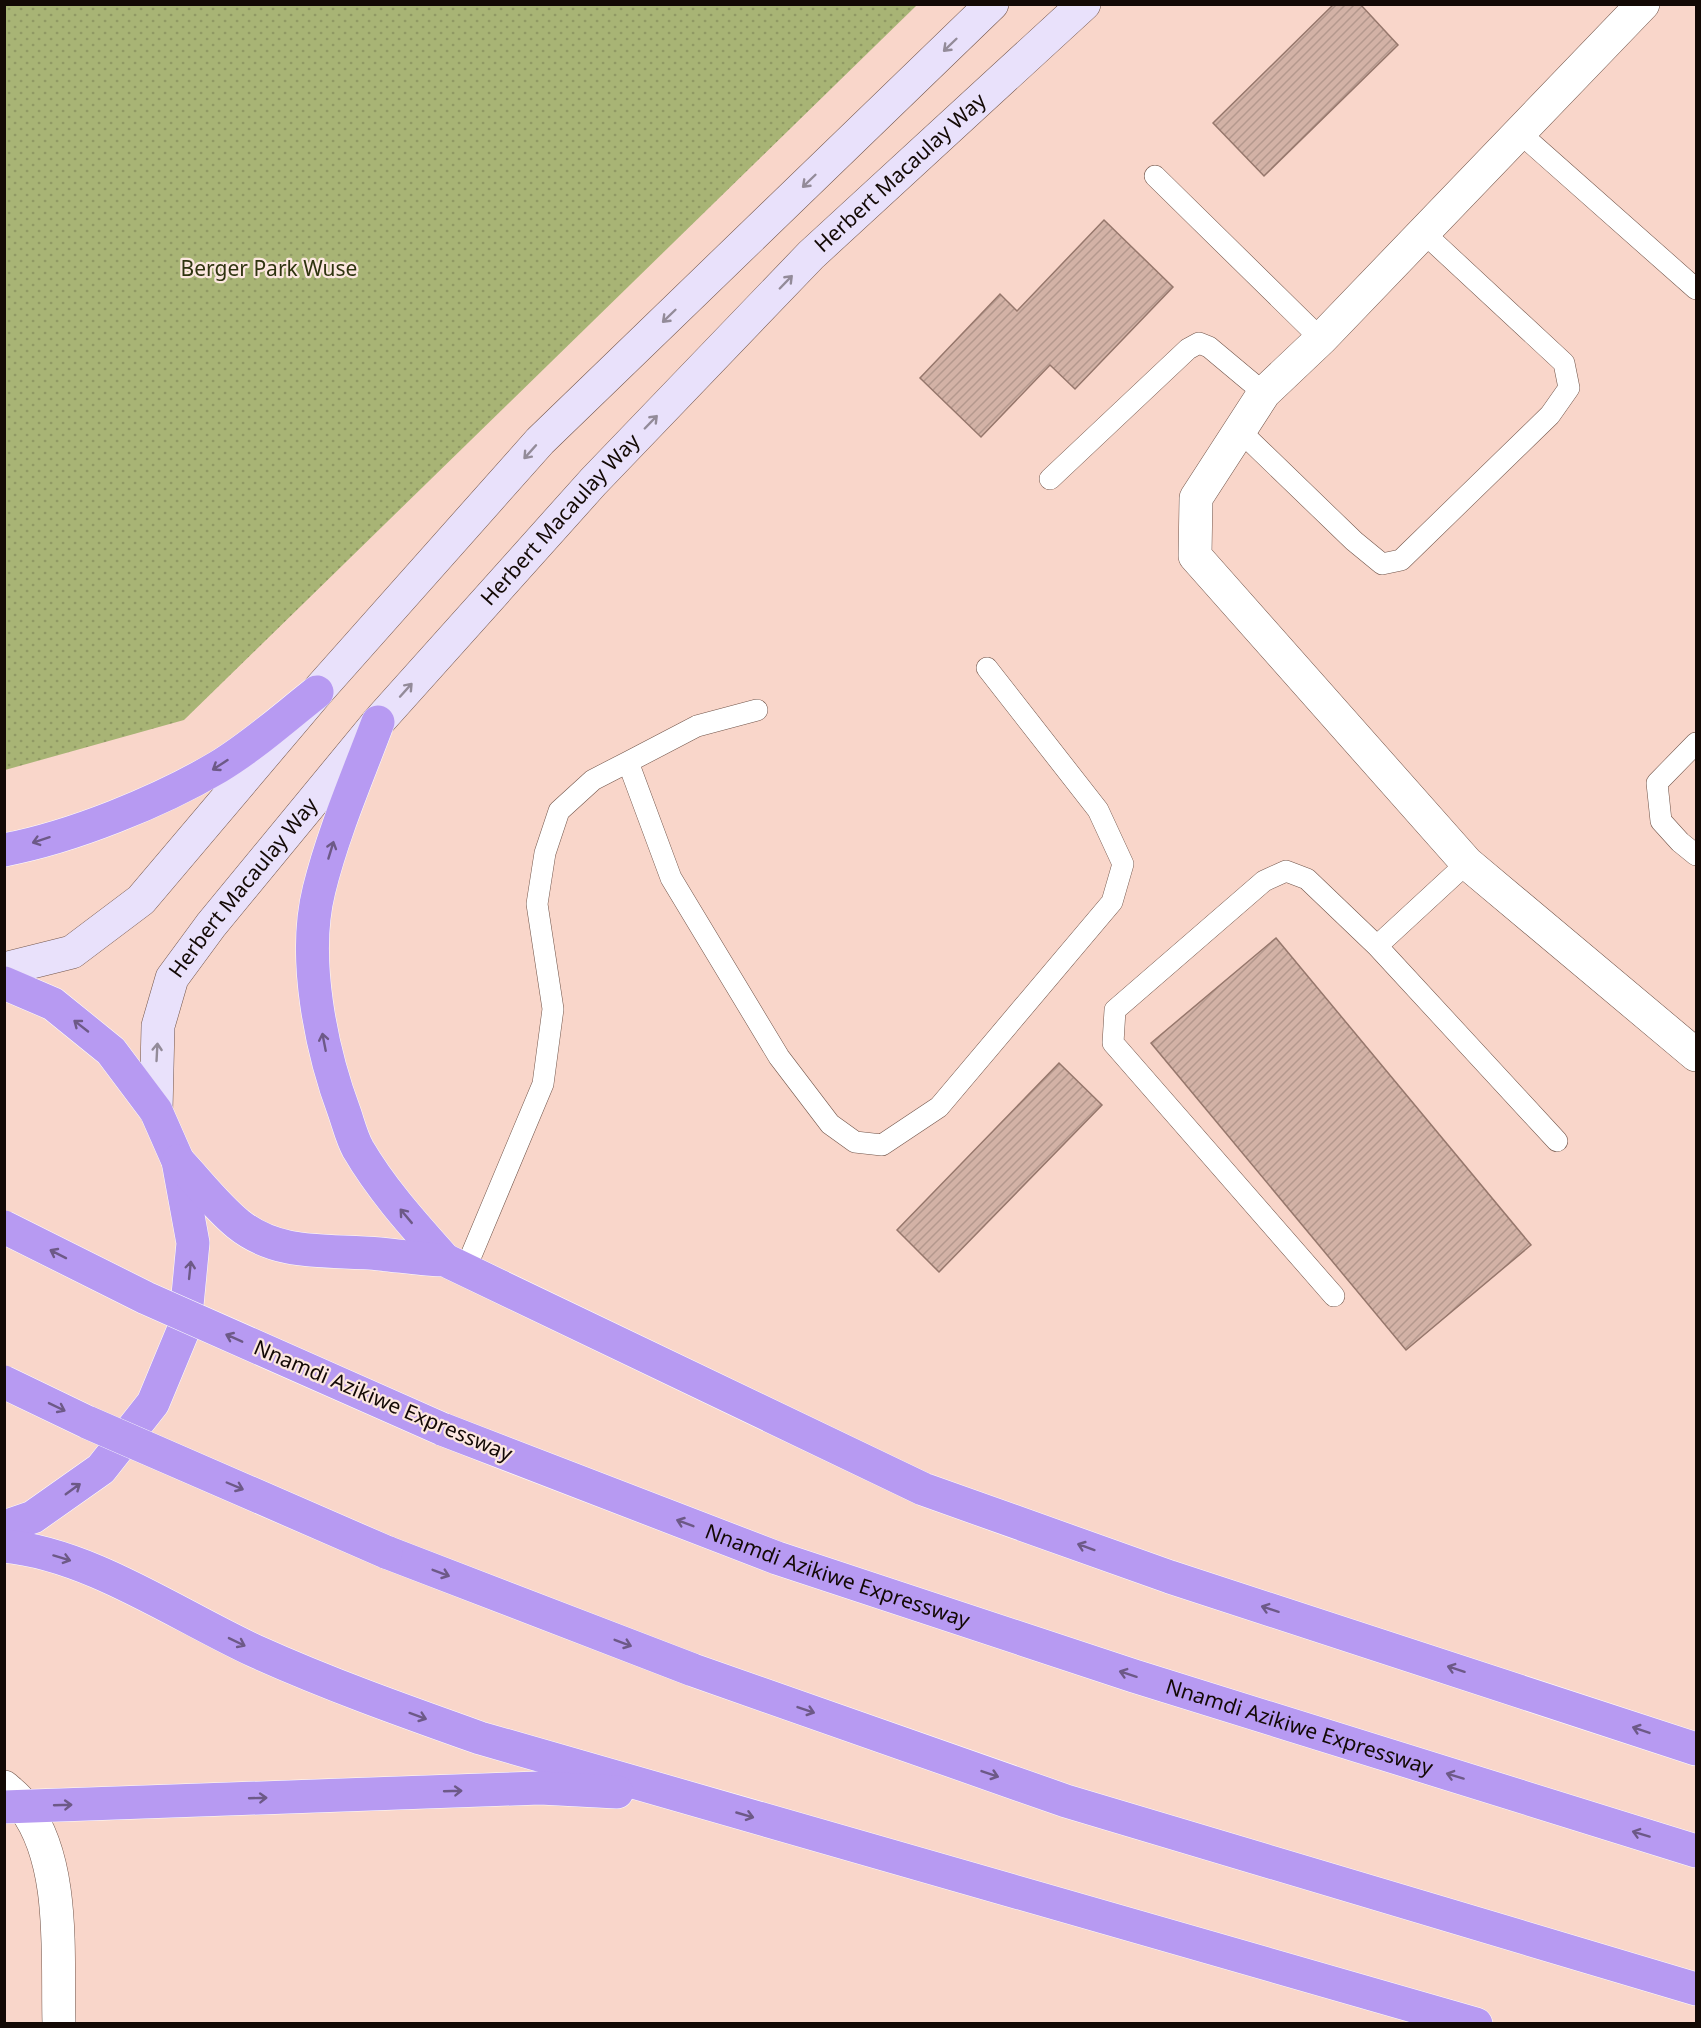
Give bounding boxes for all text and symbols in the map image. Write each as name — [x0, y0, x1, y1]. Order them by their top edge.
one-way arrow — [942, 38, 957, 52]
street label: Herbert Macaulay Way — [808, 86, 992, 258]
one-way arrow — [802, 173, 817, 188]
park label: Berger Park Wuse — [181, 254, 357, 282]
one-way arrow — [779, 274, 793, 289]
one-way arrow — [662, 309, 677, 323]
one-way arrow — [643, 415, 657, 430]
street label: Herbert Macaulay Way — [474, 427, 645, 611]
one-way arrow — [523, 444, 537, 459]
one-way arrow — [399, 683, 413, 698]
one-way arrow — [211, 758, 228, 771]
street label: Herbert Macaulay Way — [162, 791, 323, 983]
one-way arrow — [32, 836, 51, 847]
one-way arrow — [326, 841, 337, 860]
one-way arrow — [73, 1020, 89, 1033]
one-way arrow — [318, 1033, 329, 1053]
one-way arrow — [152, 1043, 163, 1063]
one-way arrow — [400, 1208, 413, 1224]
one-way arrow — [50, 1248, 68, 1260]
one-way arrow — [185, 1260, 196, 1280]
one-way arrow — [226, 1331, 244, 1343]
street label: Nnamdi Azikiwe Expressway — [250, 1333, 517, 1467]
one-way arrow — [48, 1402, 66, 1414]
one-way arrow — [226, 1481, 244, 1493]
one-way arrow — [65, 1483, 81, 1495]
one-way arrow — [676, 1517, 695, 1528]
street label: Nnamdi Azikiwe Expressway — [701, 1517, 974, 1634]
one-way arrow — [1077, 1540, 1095, 1551]
one-way arrow — [52, 1553, 71, 1564]
one-way arrow — [431, 1568, 449, 1579]
one-way arrow — [1261, 1603, 1280, 1614]
one-way arrow — [228, 1637, 246, 1648]
one-way arrow — [613, 1638, 632, 1649]
one-way arrow — [1447, 1663, 1466, 1674]
one-way arrow — [1119, 1668, 1138, 1679]
street label: Nnamdi Azikiwe Expressway — [1162, 1672, 1437, 1781]
one-way arrow — [796, 1705, 815, 1716]
one-way arrow — [408, 1711, 427, 1722]
one-way arrow — [1632, 1723, 1651, 1734]
one-way arrow — [980, 1770, 999, 1781]
one-way arrow — [1445, 1770, 1464, 1781]
one-way arrow — [442, 1786, 462, 1797]
one-way arrow — [247, 1792, 267, 1804]
one-way arrow — [52, 1799, 72, 1810]
one-way arrow — [735, 1810, 754, 1821]
one-way arrow — [1632, 1828, 1651, 1839]

